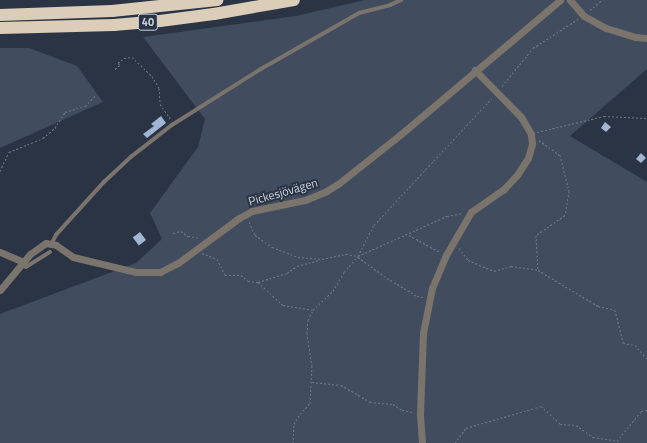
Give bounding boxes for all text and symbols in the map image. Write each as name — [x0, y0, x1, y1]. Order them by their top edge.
road number: 40 — [137, 13, 159, 31]
street label: Pickesjövägen — [247, 175, 319, 209]

